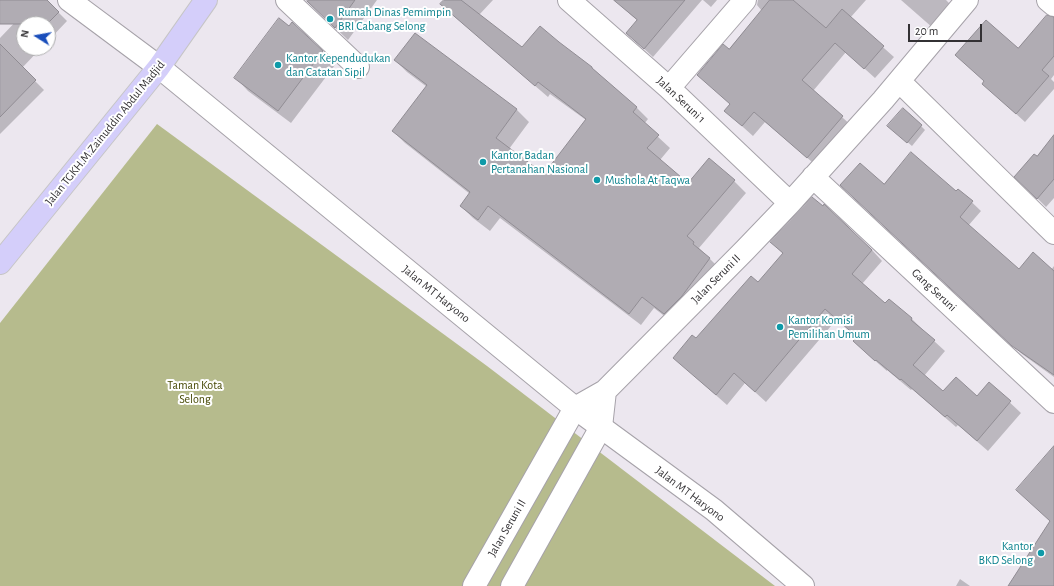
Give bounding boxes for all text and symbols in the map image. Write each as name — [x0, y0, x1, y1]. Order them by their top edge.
place label: Rumah Dinas Pemimpin BRI Cabang Selong — [338, 5, 451, 33]
marker: Rumah Dinas Pemimpin BRI Cabang Selong — [325, 14, 335, 24]
north arrow — [16, 16, 56, 56]
scale bar — [910, 16, 984, 42]
text: 20 m — [915, 25, 938, 37]
text: N — [19, 29, 31, 39]
place label: Kantor Kependudukan dan Catatan Sipil — [286, 51, 391, 79]
street label: Jalan TGKH.M.Zainuddin Abdul Madjid — [42, 58, 168, 208]
marker: Kantor Kependudukan dan Catatan Sipil — [273, 60, 283, 70]
street label: Jalan Seruni 1 — [654, 74, 708, 126]
place label: Kantor Badan Pertanahan Nasional — [491, 148, 588, 176]
marker: Kantor Badan Pertanahan Nasional — [478, 157, 488, 167]
place label: Mushola At Taqwa — [605, 173, 690, 187]
marker: Mushola At Taqwa — [592, 175, 602, 185]
street label: Jalan Seruni II — [688, 251, 744, 307]
street label: Jalan MT Haryono — [399, 262, 473, 326]
street label: Gang Seruni — [908, 265, 960, 315]
place label: Kantor Komisi Pemilihan Umum — [788, 313, 870, 341]
marker: Kantor Komisi Pemilihan Umum — [775, 322, 785, 332]
park label: Taman Kota Selong — [167, 378, 223, 406]
street label: Jalan MT Haryono — [652, 463, 728, 525]
street label: Jalan Seruni II — [485, 497, 529, 559]
place label: Kantor BKD Selong — [979, 539, 1033, 567]
marker: Kantor BKD Selong — [1036, 548, 1046, 558]

